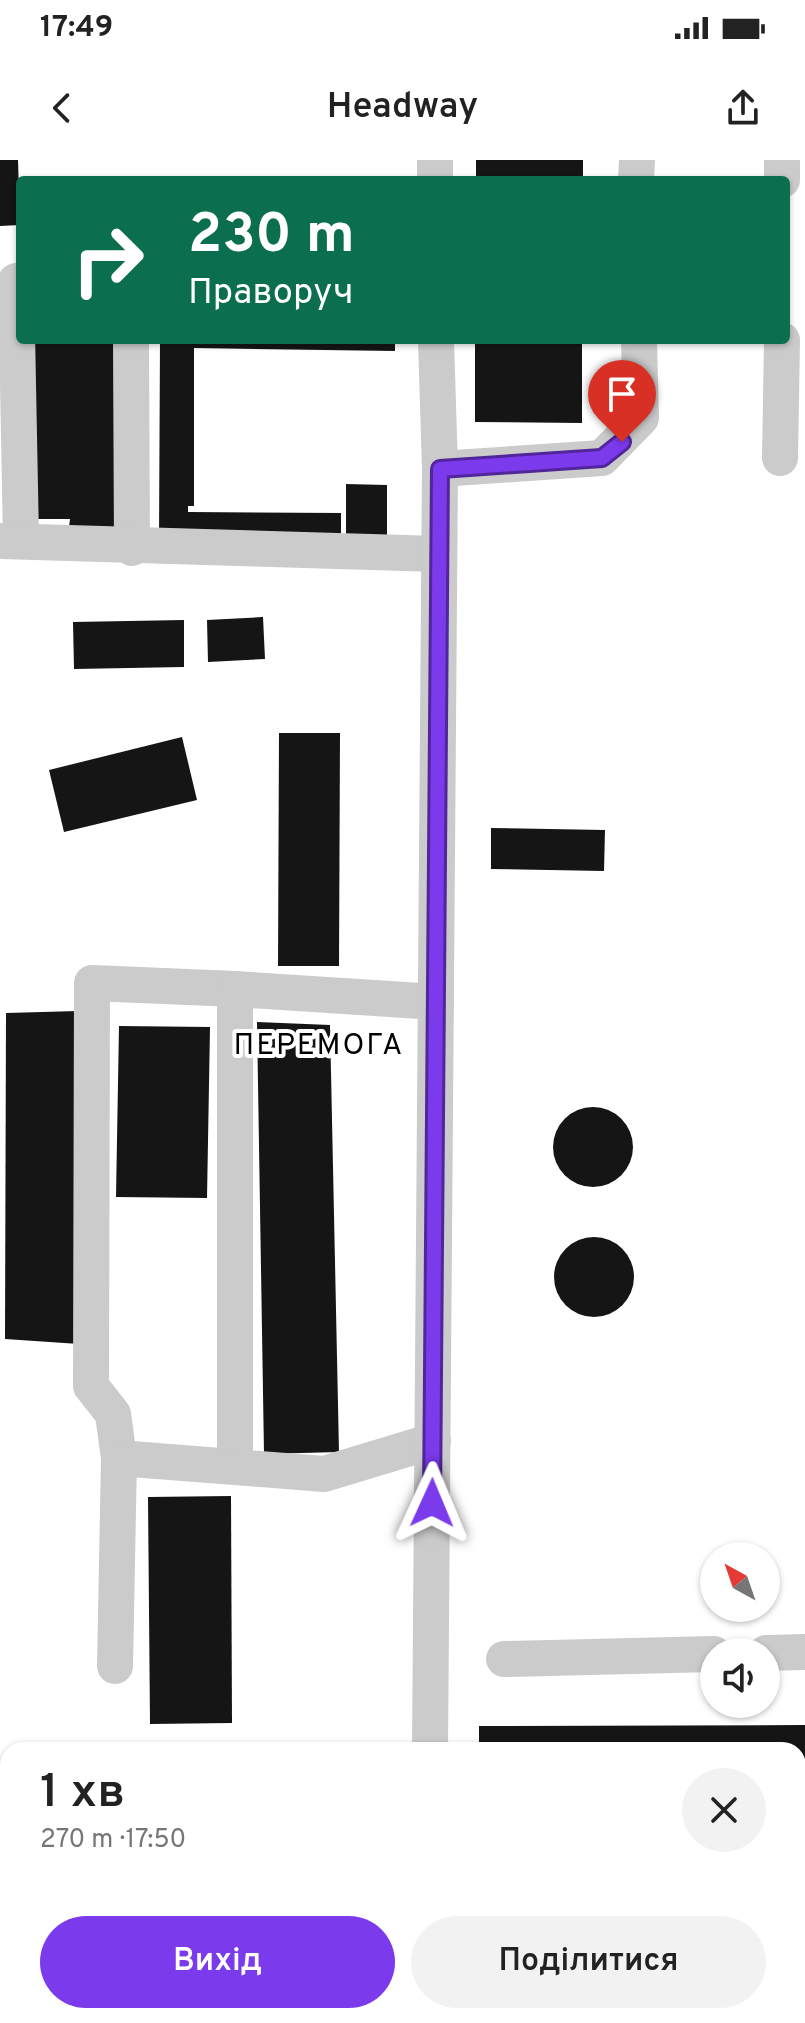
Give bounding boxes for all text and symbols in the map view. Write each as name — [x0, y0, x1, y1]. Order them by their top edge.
text: 17:49 — [40, 10, 113, 47]
text: Headway — [327, 85, 478, 131]
icon: back — [40, 86, 84, 130]
icon: share — [721, 86, 765, 130]
text: 230 m — [188, 202, 355, 272]
icon: right — [56, 208, 160, 312]
text: Праворуч — [188, 271, 353, 317]
pin — [588, 360, 656, 442]
icon: arrive — [600, 372, 644, 416]
district label: ПЕРЕМОГА — [234, 1028, 404, 1065]
position arrow — [390, 1461, 474, 1545]
north arrow — [700, 1542, 780, 1622]
map controls — [700, 1542, 780, 1718]
button: sound — [700, 1638, 780, 1718]
text: 1 хв — [40, 1764, 125, 1824]
button: close — [682, 1768, 766, 1852]
text: 270 m · 17:50 — [40, 1824, 186, 1857]
button: Вихід — [40, 1916, 395, 2008]
button: Поділитися — [411, 1916, 766, 2008]

